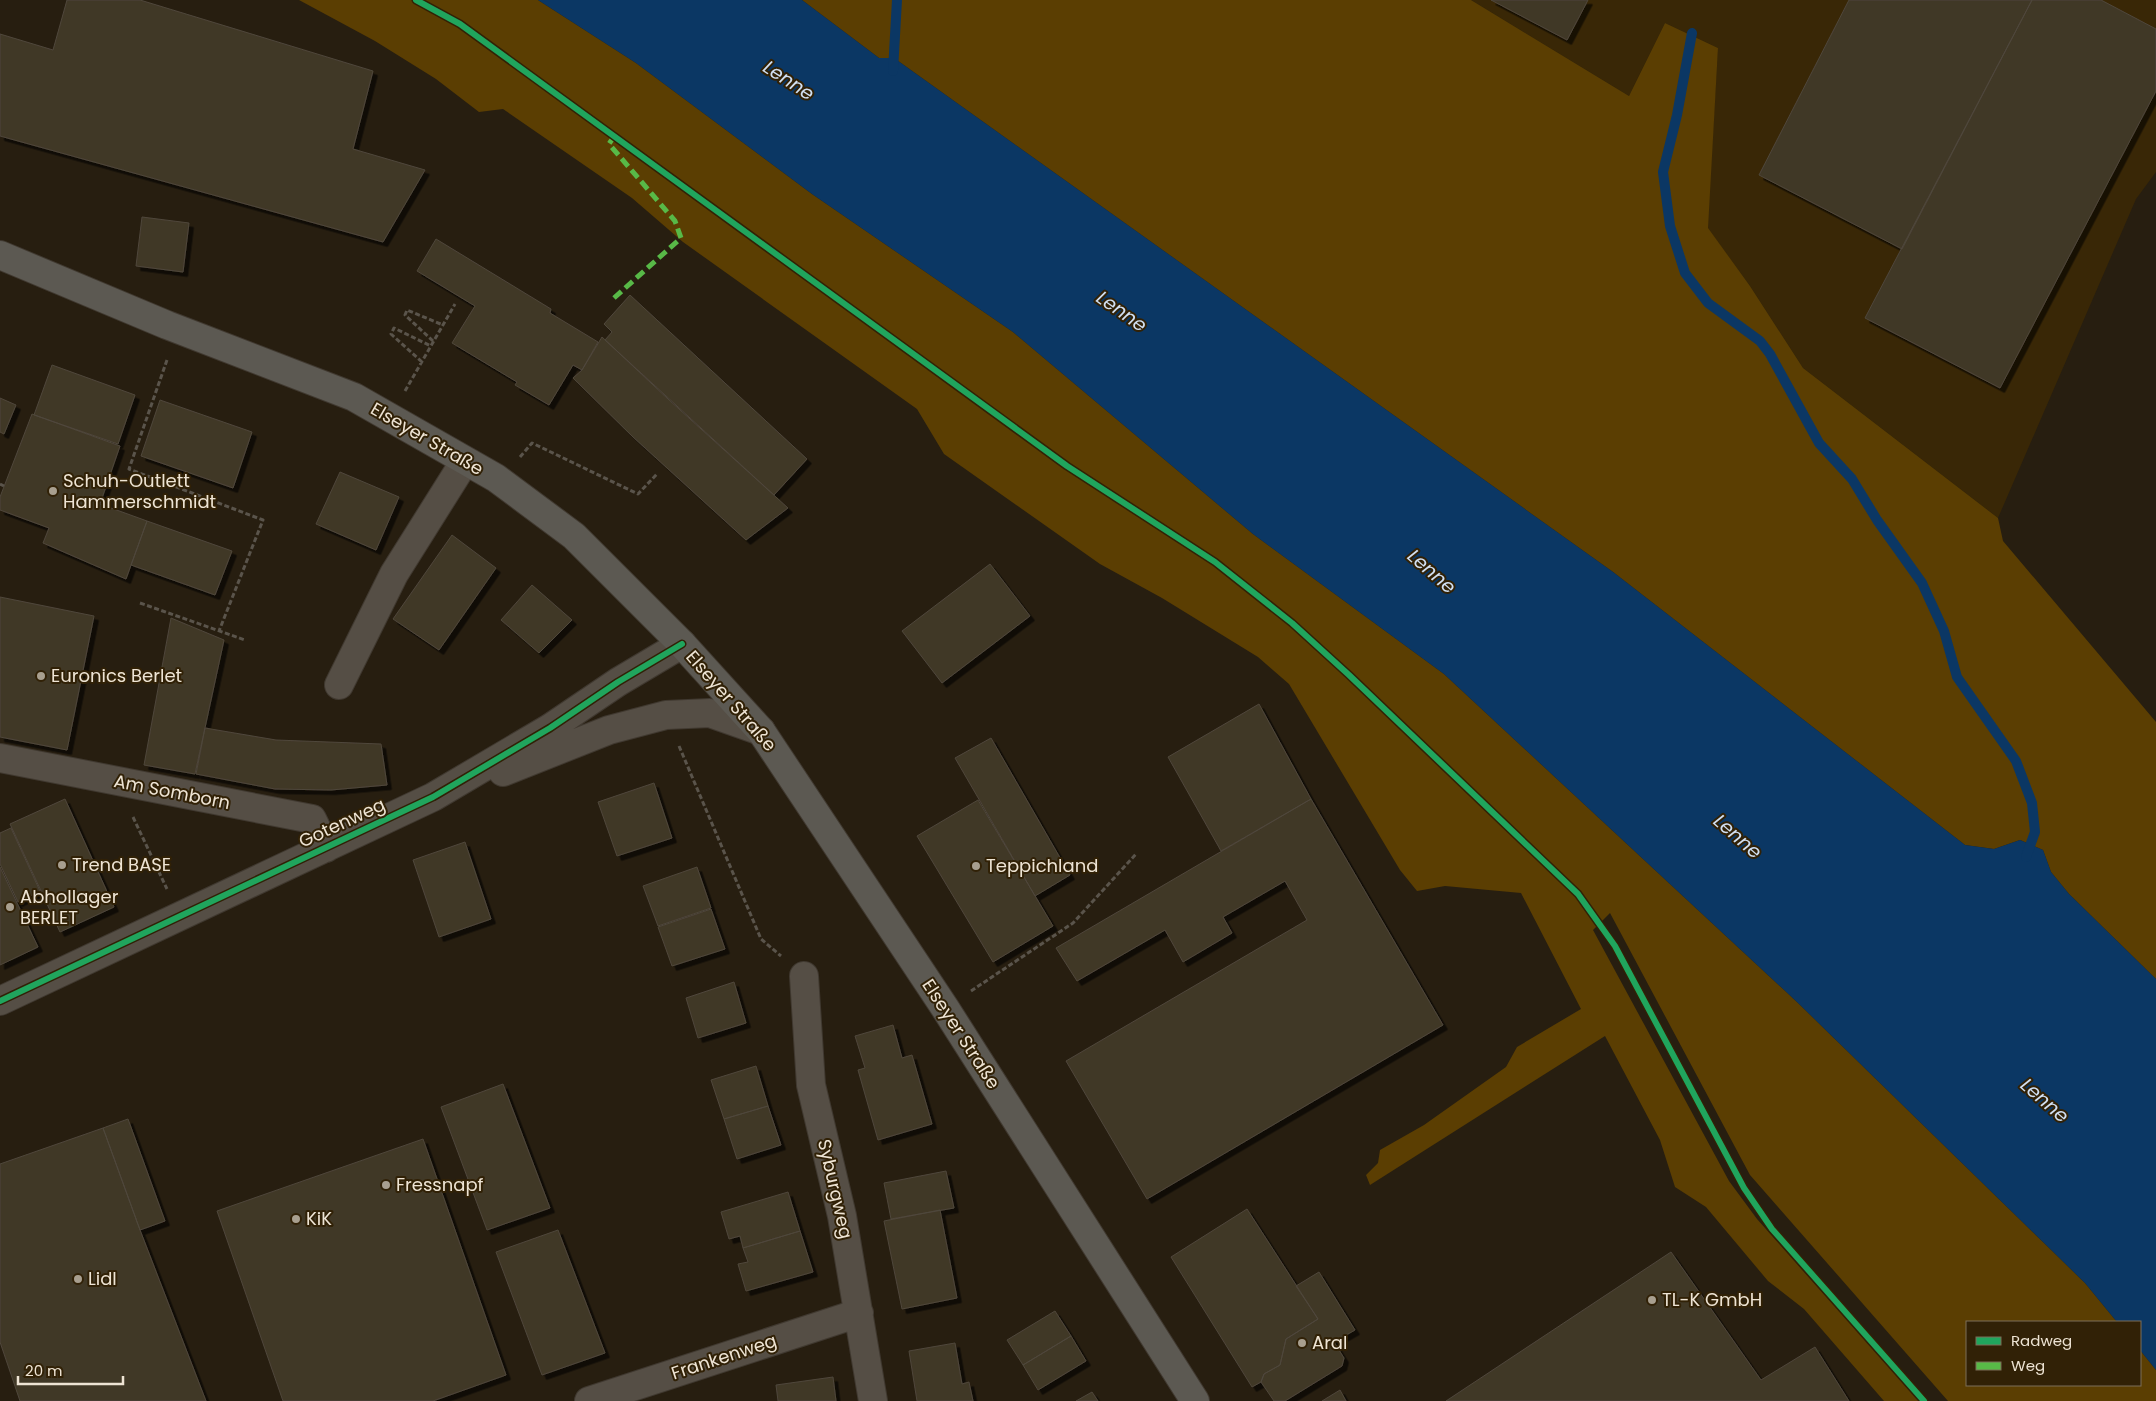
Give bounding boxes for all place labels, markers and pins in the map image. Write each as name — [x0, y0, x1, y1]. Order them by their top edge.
place label: Schuh-Outlett Hammerschmidt — [63, 468, 216, 514]
marker: Schuh-Outlett Hammerschmidt — [47, 485, 59, 497]
place label: Euronics Berlet — [51, 663, 182, 688]
marker: Euronics Berlet — [35, 670, 47, 682]
place label: Trend BASE — [72, 852, 171, 877]
place label: Teppichland — [986, 853, 1098, 878]
marker: Trend BASE — [56, 859, 68, 871]
marker: Teppichland — [970, 860, 982, 872]
place label: Abhollager BERLET — [20, 884, 119, 930]
marker: Abhollager BERLET — [4, 901, 16, 913]
place label: Fressnapf — [396, 1172, 484, 1197]
marker: Fressnapf — [380, 1179, 392, 1191]
place label: KiK — [306, 1206, 332, 1231]
marker: KiK — [290, 1213, 302, 1225]
place label: Lidl — [88, 1266, 117, 1291]
marker: Lidl — [72, 1273, 84, 1285]
place label: TL-K GmbH — [1662, 1287, 1762, 1312]
marker: TL-K GmbH — [1646, 1294, 1658, 1306]
place label: Aral — [1312, 1330, 1347, 1355]
marker: Aral — [1296, 1337, 1308, 1349]

